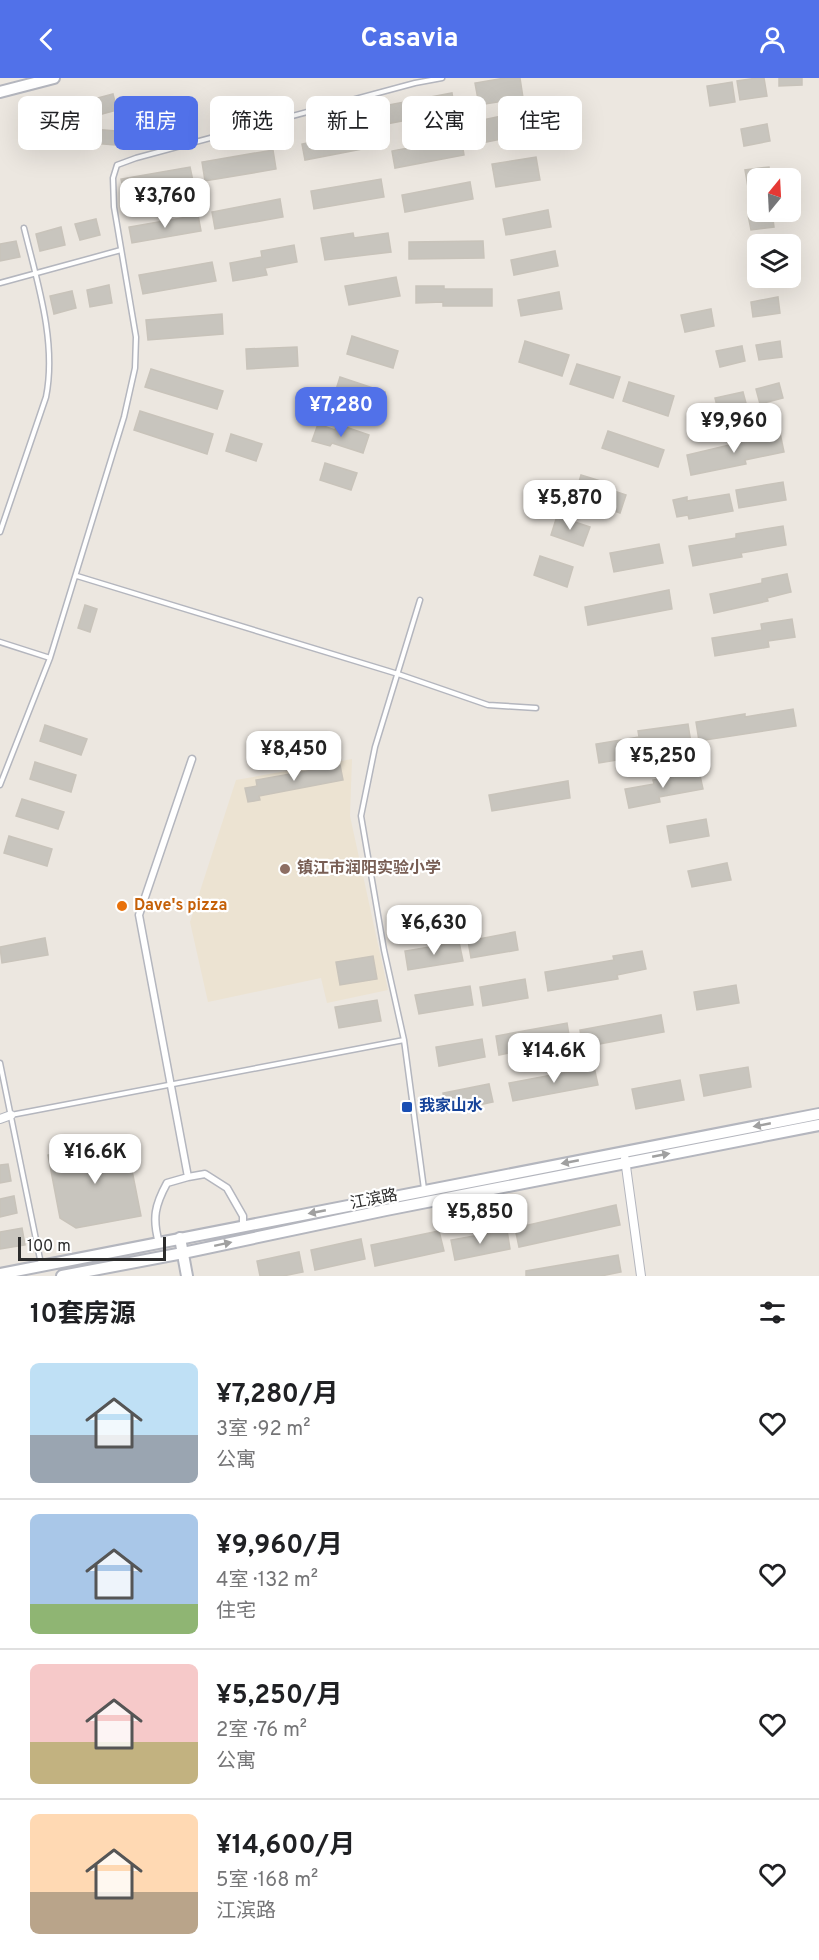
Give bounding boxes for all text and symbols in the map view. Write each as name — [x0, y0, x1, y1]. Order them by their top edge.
text: Casavia — [361, 22, 458, 56]
icon: back — [30, 23, 63, 56]
icon: person — [756, 23, 789, 56]
chip: 买房 — [18, 96, 102, 150]
chip: 租房 — [114, 96, 198, 150]
chip: 筛选 — [210, 96, 294, 150]
chip: 新上 — [306, 96, 390, 150]
chip: 公寓 — [402, 96, 486, 150]
chip: 住宅 — [498, 96, 582, 150]
north arrow — [747, 168, 801, 222]
map controls — [747, 168, 801, 288]
pin: ¥3,760 — [116, 178, 214, 229]
text: ¥3,760 — [134, 184, 196, 210]
button: layers — [747, 234, 801, 288]
pin: ¥7,280 — [292, 387, 390, 438]
text: ¥7,280 — [309, 393, 373, 419]
pin: ¥9,960 — [685, 403, 783, 454]
text: ¥9,960 — [700, 409, 768, 435]
pin: ¥5,870 — [521, 480, 619, 531]
text: ¥5,870 — [537, 486, 603, 512]
pin: ¥8,450 — [245, 731, 343, 782]
text: ¥8,450 — [260, 737, 328, 763]
pin: ¥5,250 — [614, 738, 712, 789]
text: ¥5,250 — [630, 744, 696, 770]
place label: 镇江市润阳实验小学 — [297, 858, 441, 879]
marker: 镇江市润阳实验小学 — [278, 862, 292, 876]
place label: Dave's pizza — [134, 896, 227, 916]
marker: Dave's pizza — [115, 899, 129, 913]
pin: ¥6,630 — [385, 905, 483, 956]
text: ¥6,630 — [401, 911, 467, 937]
pin: ¥14.6K — [505, 1033, 603, 1084]
text: ¥14.6K — [522, 1039, 586, 1065]
place label: 我家山水 — [419, 1097, 483, 1117]
marker: 我家山水 — [400, 1100, 414, 1114]
one-way arrow — [752, 1121, 771, 1130]
pin: ¥16.6K — [46, 1134, 144, 1185]
text: ¥16.6K — [63, 1140, 127, 1166]
one-way arrow — [651, 1150, 670, 1159]
one-way arrow — [561, 1158, 580, 1167]
street label: 江滨路 — [349, 1186, 399, 1214]
pin: ¥5,850 — [431, 1194, 529, 1245]
text: ¥5,850 — [446, 1200, 514, 1226]
one-way arrow — [307, 1208, 326, 1217]
scale bar — [18, 1234, 166, 1262]
text: 100 m — [27, 1237, 71, 1257]
one-way arrow — [213, 1239, 232, 1249]
icon: filters — [756, 1296, 789, 1329]
text: 10套房源 — [30, 1299, 136, 1332]
text: ¥7,280/月 — [216, 1379, 339, 1412]
icon: home — [78, 1387, 150, 1459]
icon: heart — [756, 1407, 789, 1440]
text: 3室 · 92 m² — [216, 1417, 311, 1443]
text: 公寓 — [216, 1448, 256, 1474]
text: ¥9,960/月 — [216, 1530, 343, 1563]
icon: home — [78, 1538, 150, 1610]
icon: heart — [756, 1558, 789, 1591]
text: 4室 · 132 m² — [216, 1568, 318, 1594]
text: 住宅 — [216, 1599, 256, 1625]
text: ¥5,250/月 — [216, 1680, 343, 1713]
icon: home — [78, 1688, 150, 1760]
icon: heart — [756, 1708, 789, 1741]
text: 2室 · 76 m² — [216, 1718, 307, 1744]
text: 公寓 — [216, 1749, 256, 1775]
text: ¥14,600/月 — [216, 1830, 355, 1863]
icon: home — [78, 1838, 150, 1910]
icon: heart — [756, 1858, 789, 1891]
text: 5室 · 168 m² — [216, 1868, 318, 1894]
text: 江滨路 — [216, 1899, 276, 1925]

